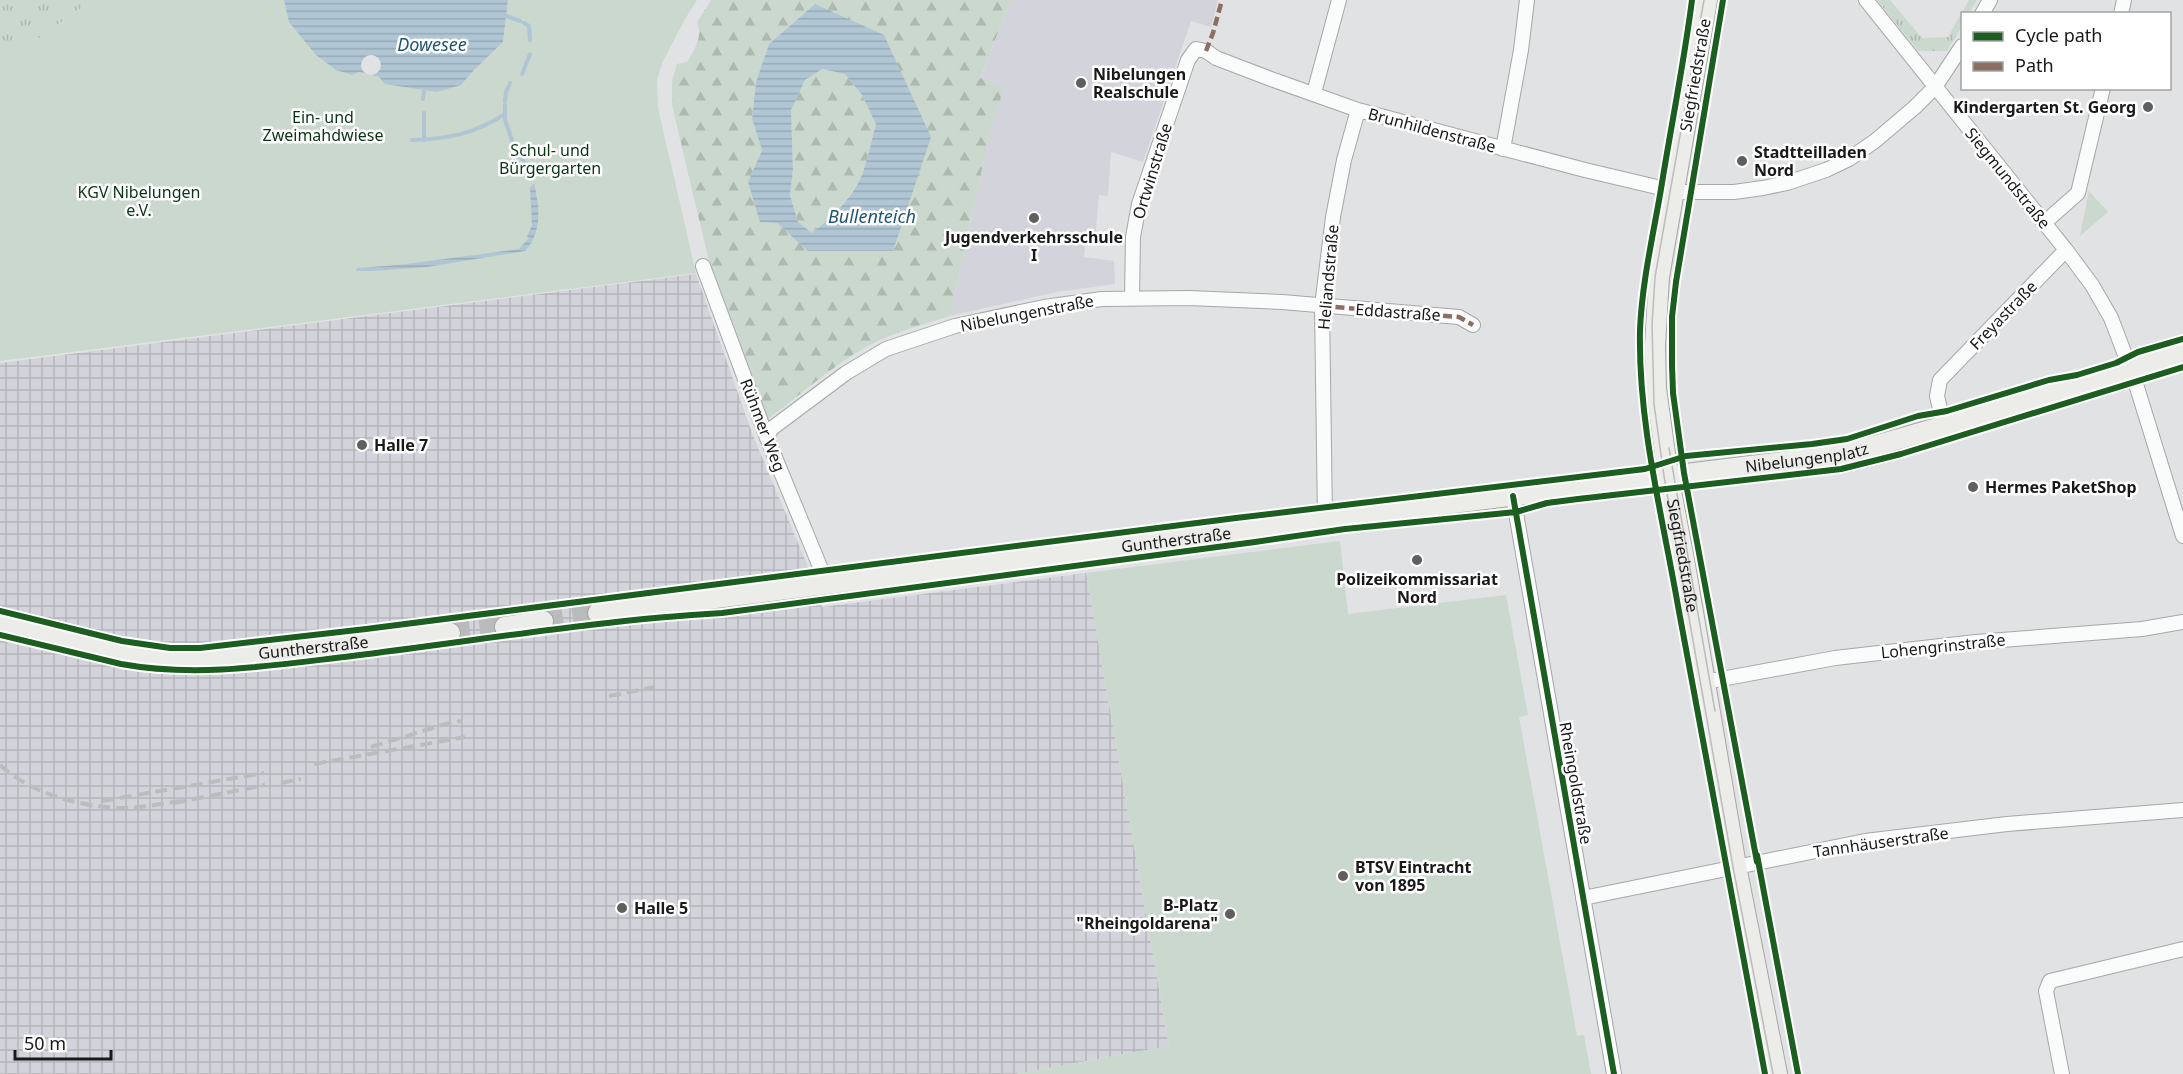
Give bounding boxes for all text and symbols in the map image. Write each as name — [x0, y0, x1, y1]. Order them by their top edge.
legend — [1961, 12, 2171, 90]
street label: Siegfriedstraße — [1674, 17, 1716, 133]
text: Cycle path — [2015, 23, 2102, 47]
water label: Dowesee — [397, 32, 467, 56]
text: Path — [2015, 53, 2054, 77]
place label: Nibelungen Realschule — [1093, 63, 1186, 103]
marker: Nibelungen Realschule — [1074, 76, 1088, 90]
place label: Kindergarten St. Georg — [1953, 96, 2136, 118]
marker: Kindergarten St. Georg — [2141, 100, 2155, 114]
street label: Brunhildenstraße — [1366, 102, 1498, 158]
park label: Ein- und Zweimahdwiese — [263, 106, 383, 146]
street label: Ortwinstraße — [1127, 120, 1177, 222]
street label: Siegmundstraße — [1960, 123, 2056, 233]
park label: Schul- und Bürgergarten — [499, 139, 601, 179]
place label: Stadtteilladen Nord — [1754, 141, 1867, 181]
marker: Stadtteilladen Nord — [1735, 154, 1749, 168]
park label: KGV Nibelungen e.V. — [78, 181, 200, 221]
water label: Bullenteich — [828, 204, 916, 228]
marker: Jugendverkehrsschule I — [1027, 211, 1041, 225]
street label: Heliandstraße — [1312, 223, 1344, 331]
place label: Jugendverkehrsschule I — [943, 226, 1123, 266]
street label: Freyastraße — [1964, 276, 2042, 354]
street label: Nibelungenstraße — [958, 289, 1096, 337]
street label: Eddastraße — [1355, 298, 1441, 326]
street label: Rühmer Weg — [735, 375, 791, 475]
place label: Halle 7 — [374, 434, 428, 456]
street label: Nibelungenplatz — [1744, 437, 1871, 477]
marker: Halle 7 — [355, 438, 369, 452]
place label: Hermes PaketShop — [1985, 476, 2137, 498]
marker: Hermes PaketShop — [1966, 480, 1980, 494]
street label: Siegfriedstraße — [1662, 497, 1704, 614]
street label: Guntherstraße — [1120, 522, 1232, 558]
marker: Polizeikommissariat Nord — [1410, 553, 1424, 567]
place label: Polizeikommissariat Nord — [1336, 568, 1498, 608]
street label: Lohengrinstraße — [1880, 629, 2006, 663]
street label: Guntherstraße — [257, 631, 370, 664]
street label: Rheingoldstraße — [1554, 720, 1598, 846]
street label: Tannhäuserstraße — [1812, 822, 1950, 862]
place label: BTSV Eintracht von 1895 — [1355, 856, 1471, 896]
marker: BTSV Eintracht von 1895 — [1336, 869, 1350, 883]
place label: B-Platz "Rheingoldarena" — [1076, 894, 1218, 934]
place label: Halle 5 — [634, 897, 688, 919]
marker: Halle 5 — [615, 901, 629, 915]
marker: B-Platz "Rheingoldarena" — [1223, 907, 1237, 921]
scale bar — [15, 1023, 111, 1061]
text: 50 m — [24, 1031, 66, 1055]

